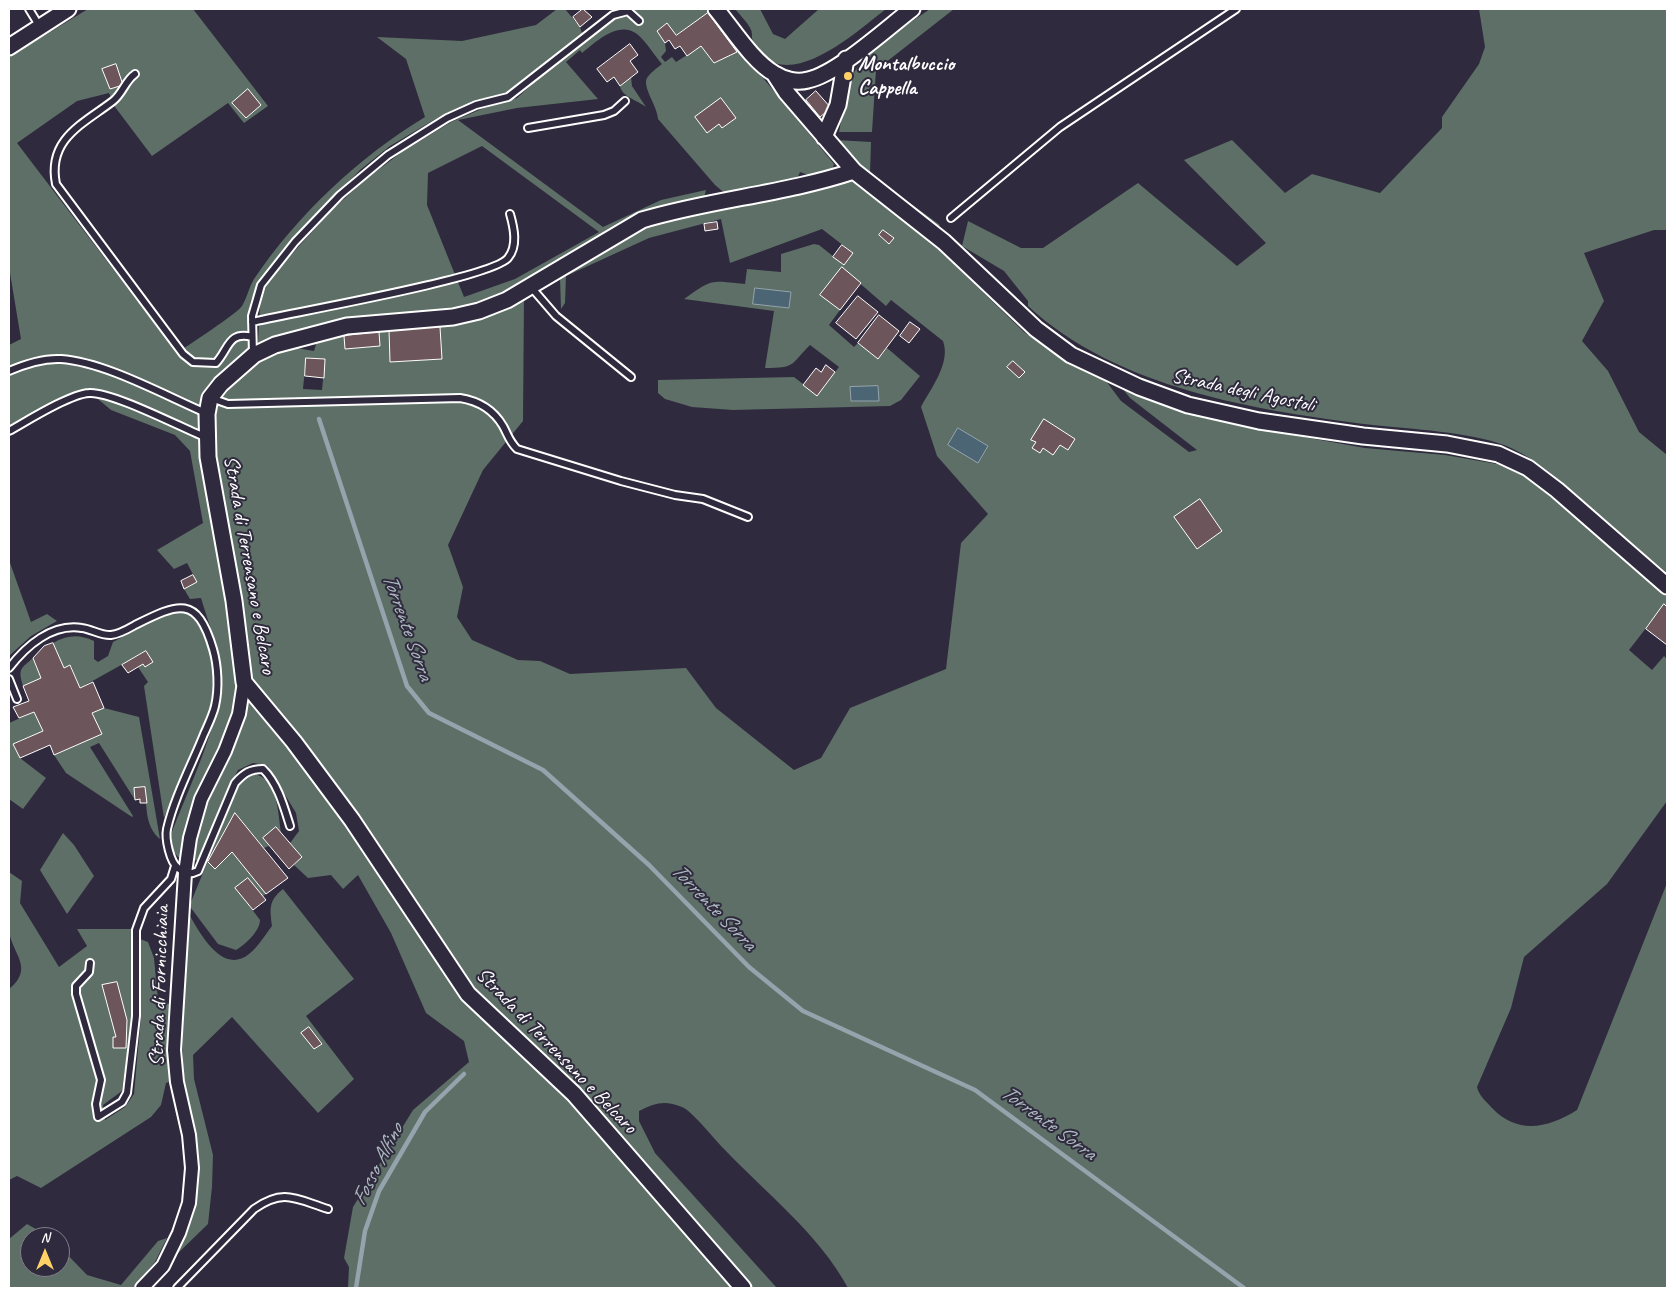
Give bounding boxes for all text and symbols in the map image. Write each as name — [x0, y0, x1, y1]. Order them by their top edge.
place label: Montalbuccio Cappella — [858, 51, 954, 101]
marker: Montalbuccio Cappella — [842, 70, 854, 82]
street label: Strada degli Agostoli — [1169, 364, 1317, 418]
street label: Strada di Terrensano e Belcaro — [217, 454, 281, 676]
water label: Torrente Sorra — [376, 570, 438, 684]
water label: Torrente Sorra — [665, 858, 761, 956]
street label: Strada di Fornicchiaia — [145, 905, 175, 1067]
street label: Strada di Terrensano e Belcaro — [470, 963, 642, 1139]
water label: Torrente Sorra — [995, 1080, 1101, 1166]
water label: Fosso Alfino — [346, 1120, 410, 1210]
north arrow — [20, 1227, 70, 1277]
text: N — [41, 1229, 49, 1246]

